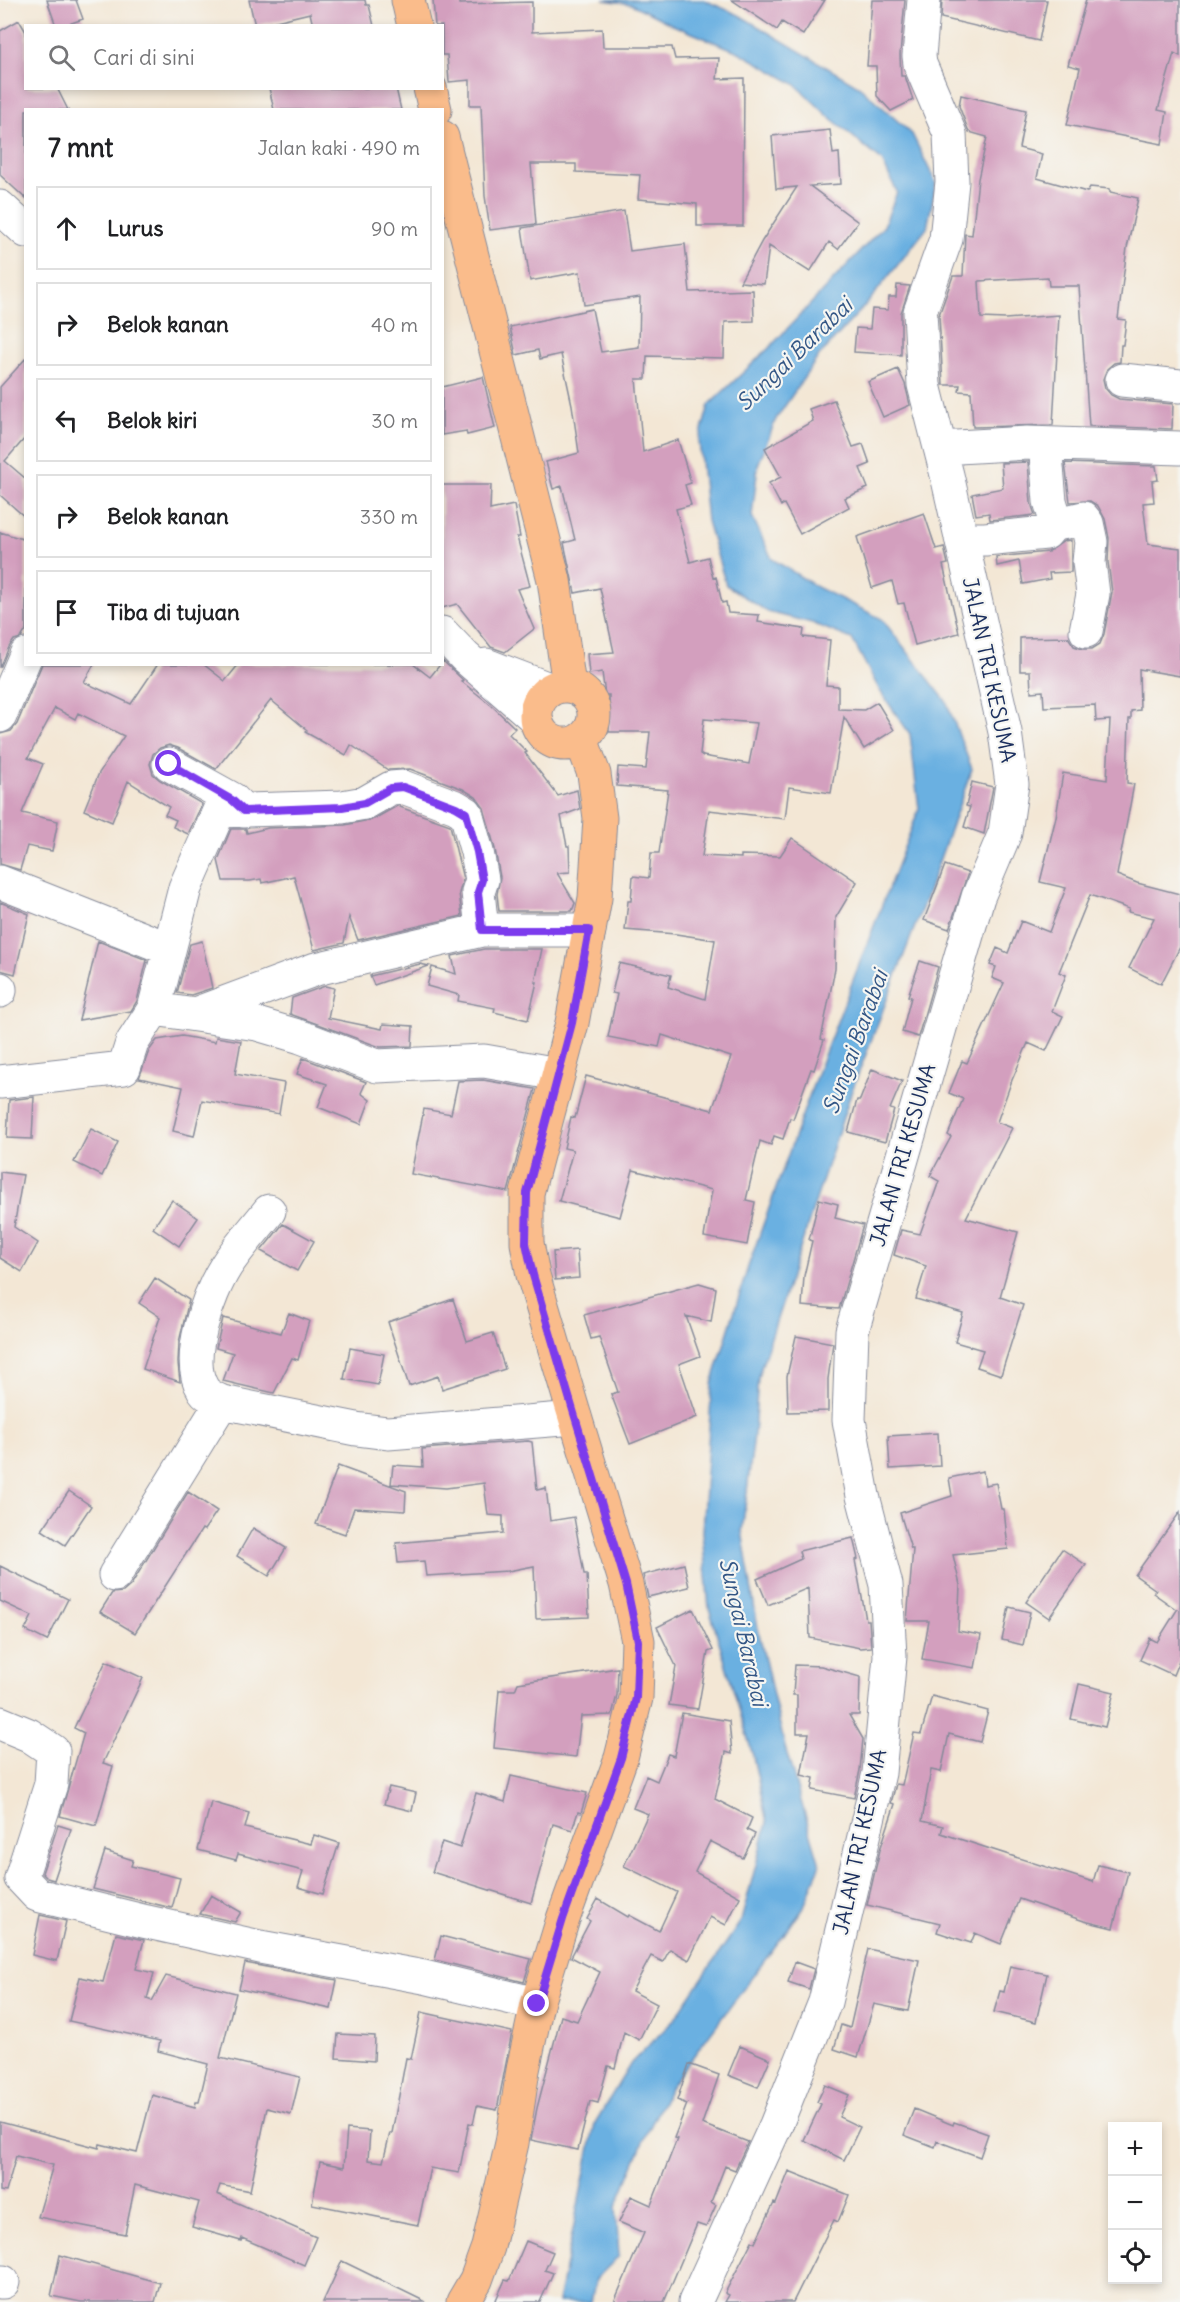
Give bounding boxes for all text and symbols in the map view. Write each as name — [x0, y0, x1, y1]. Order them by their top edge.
search box — [24, 24, 444, 90]
icon: search — [45, 41, 78, 74]
text: Cari di sini — [93, 43, 195, 71]
text: 7 mnt — [48, 131, 113, 164]
text: Jalan kaki · 490 m — [258, 135, 420, 160]
icon: ahead — [50, 212, 83, 245]
text: Lurus — [107, 214, 163, 242]
text: 90 m — [371, 216, 418, 241]
water label: Sungai Barabai — [730, 289, 860, 416]
icon: right — [50, 308, 83, 341]
text: Belok kanan — [107, 310, 229, 338]
text: 40 m — [371, 312, 418, 337]
icon: left — [50, 404, 83, 437]
text: Belok kiri — [107, 406, 197, 434]
text: 30 m — [371, 408, 418, 433]
icon: right — [50, 500, 83, 533]
text: Belok kanan — [107, 502, 229, 530]
text: 330 m — [360, 504, 418, 529]
street label: JALAN TRI KESUMA — [957, 575, 1022, 765]
icon: arrive — [50, 596, 83, 629]
text: Tiba di tujuan — [107, 598, 240, 626]
route start — [155, 750, 181, 776]
water label: Sungai Barabai — [816, 964, 895, 1118]
street label: JALAN TRI KESUMA — [864, 1060, 942, 1249]
water label: Sungai Barabai — [713, 1555, 775, 1712]
street label: JALAN TRI KESUMA — [827, 1747, 892, 1937]
route end — [523, 1990, 549, 2016]
map controls — [1108, 2122, 1162, 2284]
button: + — [1108, 2122, 1162, 2176]
button: − — [1108, 2176, 1162, 2230]
button: locate — [1108, 2230, 1162, 2284]

